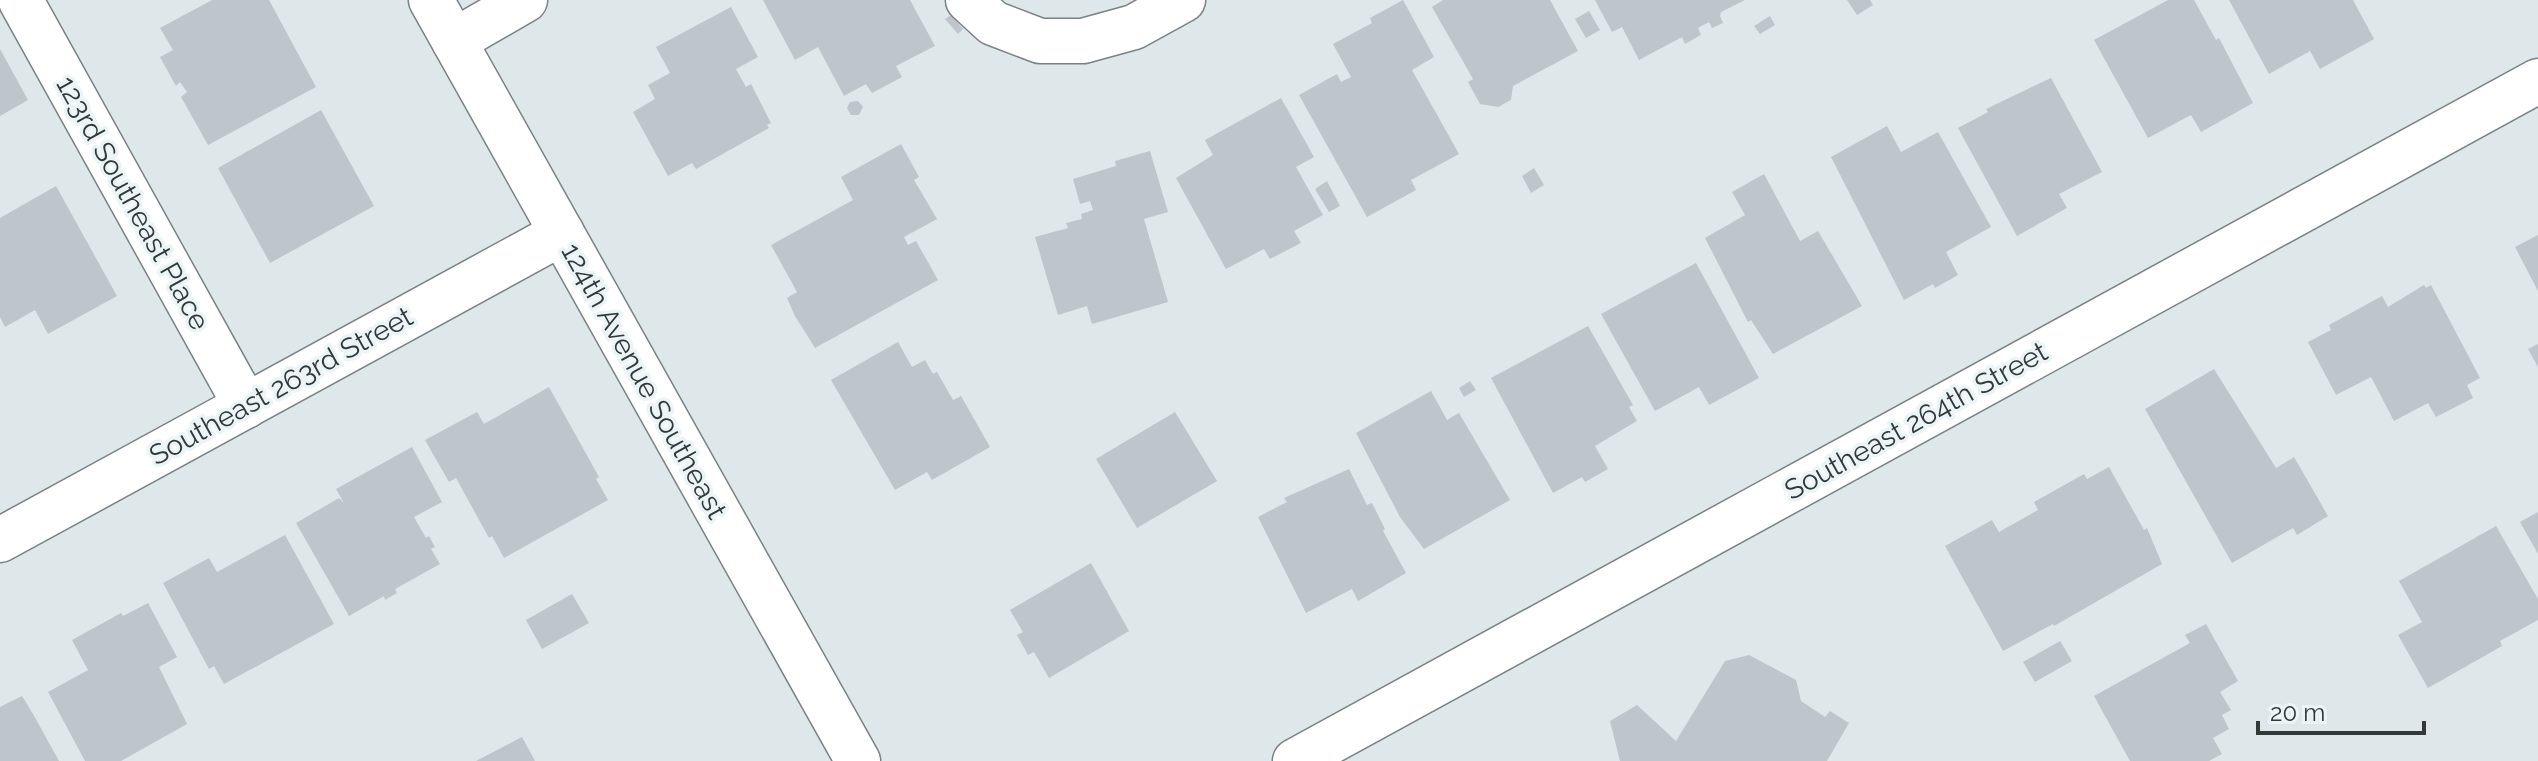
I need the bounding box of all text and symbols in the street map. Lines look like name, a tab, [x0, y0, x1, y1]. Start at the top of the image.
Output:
street label: 123rd Southeast Place	[49, 70, 217, 336]
street label: 124th Avenue Southeast	[554, 238, 734, 525]
street label: Southeast 263rd Street	[144, 300, 419, 472]
street label: Southeast 264th Street	[1779, 335, 2054, 507]
scale bar	[2258, 685, 2424, 735]
text: 20 m	[2270, 698, 2325, 727]

